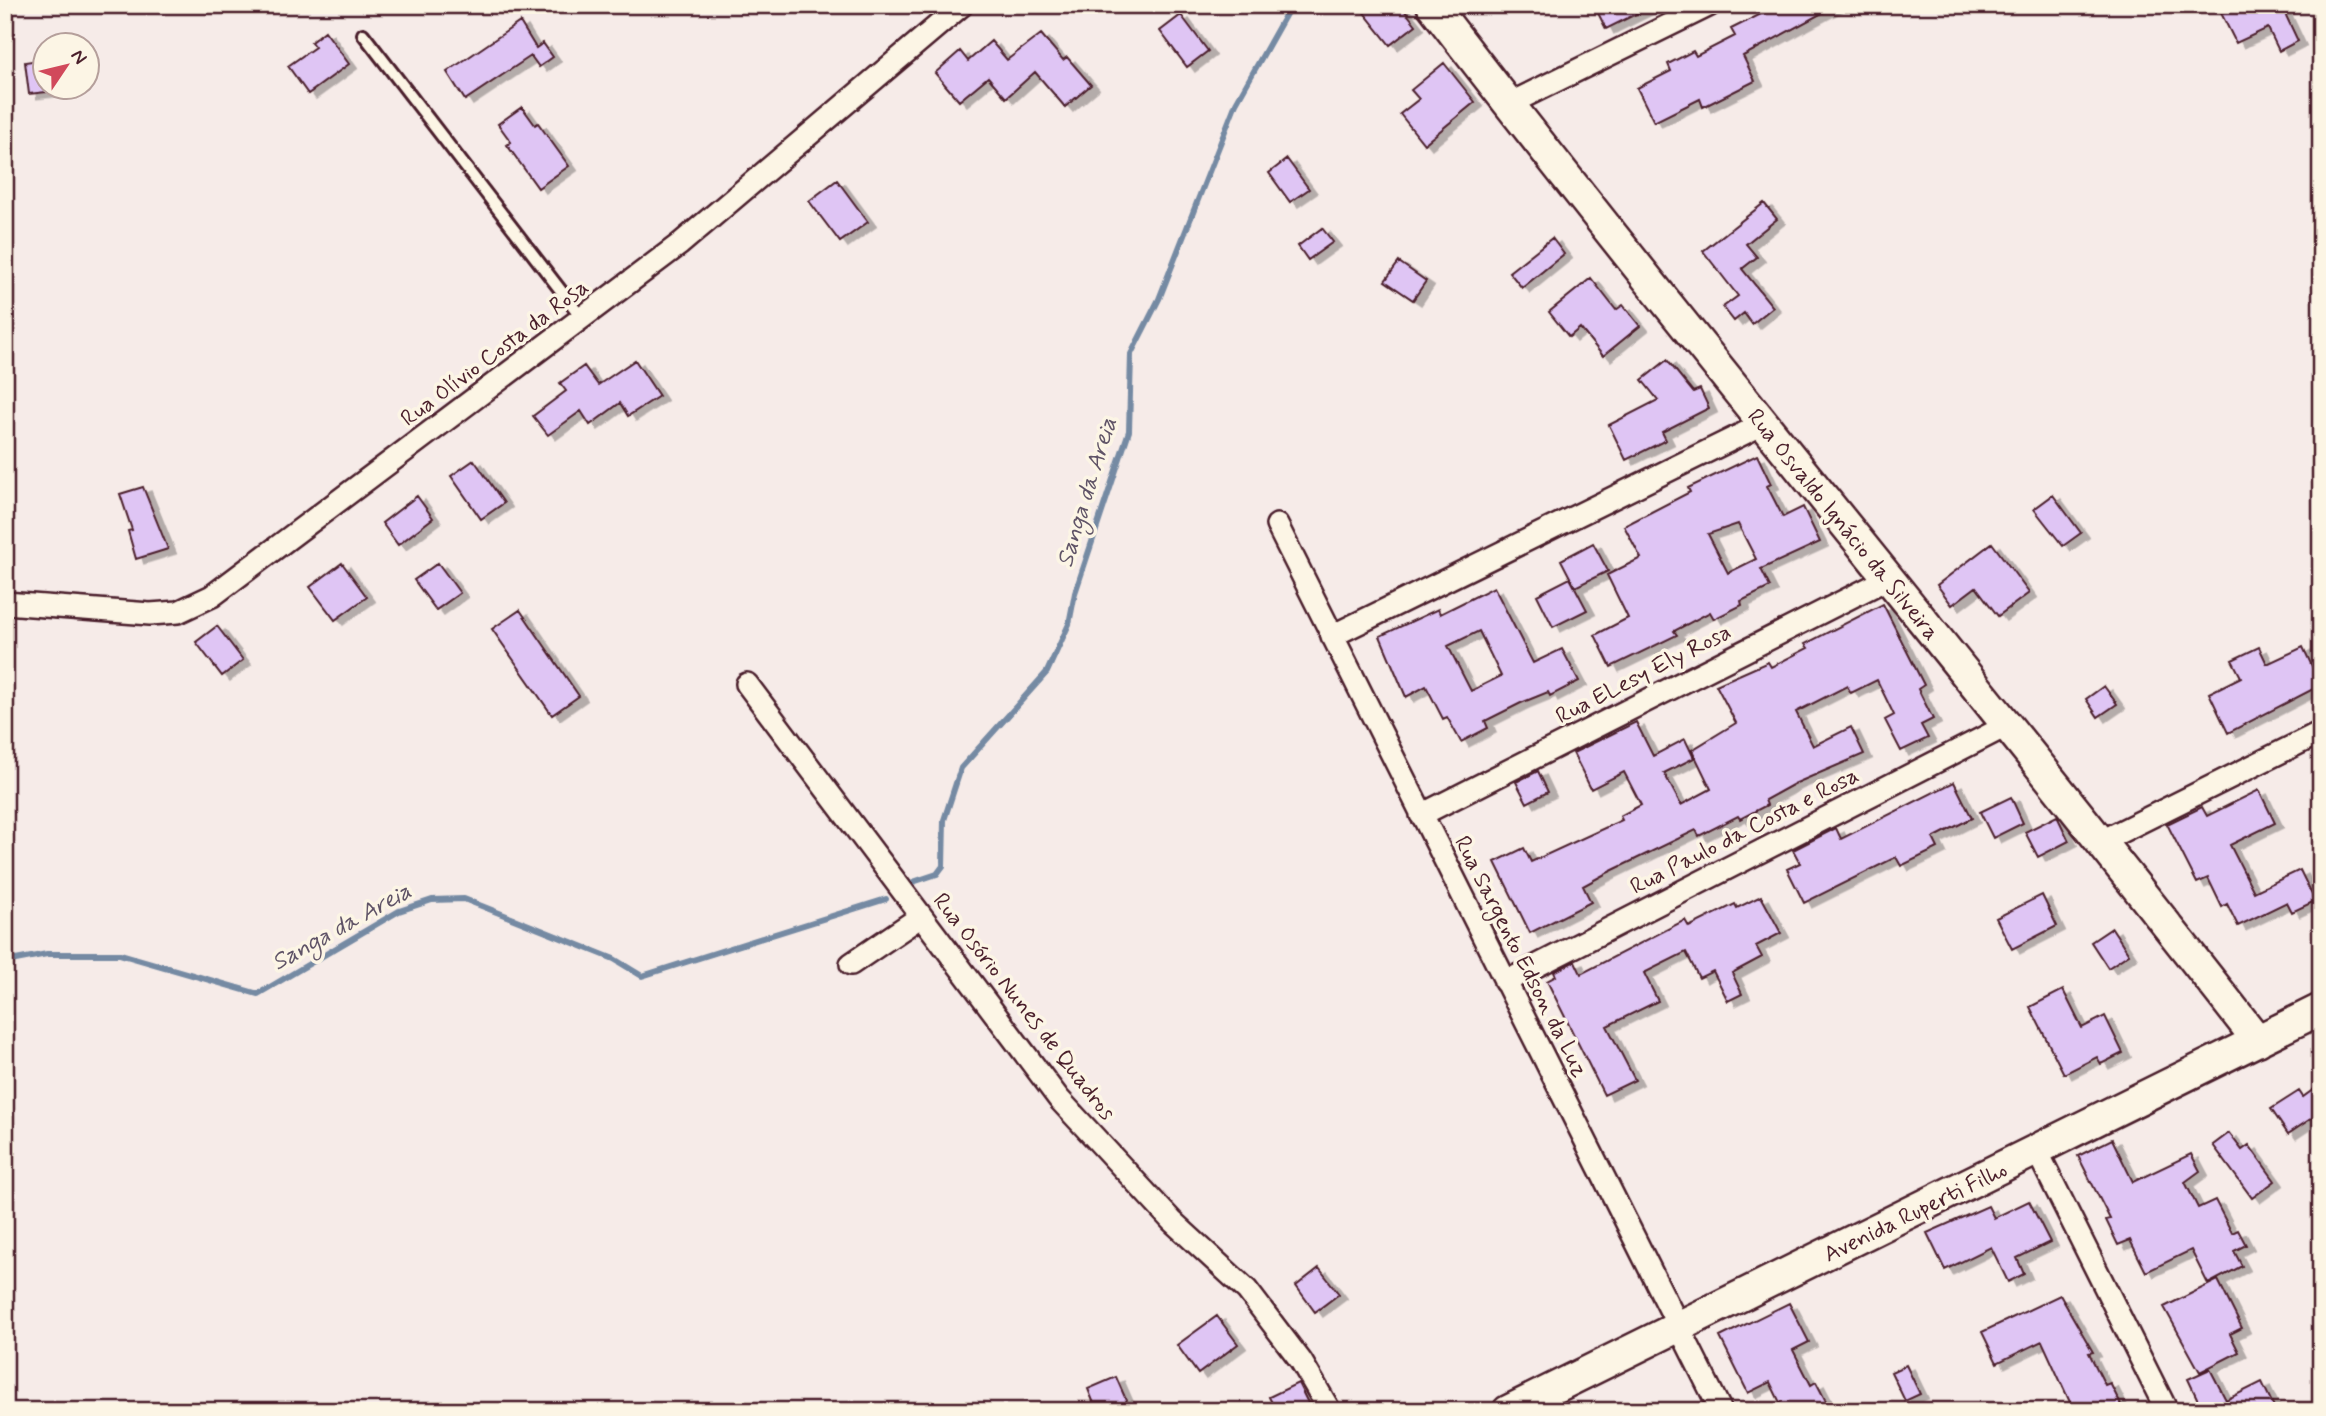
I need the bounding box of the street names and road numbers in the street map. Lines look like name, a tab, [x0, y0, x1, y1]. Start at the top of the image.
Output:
street label: Rua Olívio Costa da Rosa	[395, 273, 595, 434]
street label: Rua Osvaldo Ignácio da Silveira	[1739, 403, 1945, 647]
street label: Rua ELesy Ely Rosa	[1551, 618, 1737, 732]
street label: Rua Paulo da Costa e Rosa	[1625, 761, 1864, 903]
street label: Rua Sargento Edson da Luz	[1444, 831, 1594, 1084]
street label: Rua Osório Nunes de Quadros	[925, 887, 1122, 1127]
street label: Avenida Ruperti Filho	[1819, 1155, 2013, 1270]

